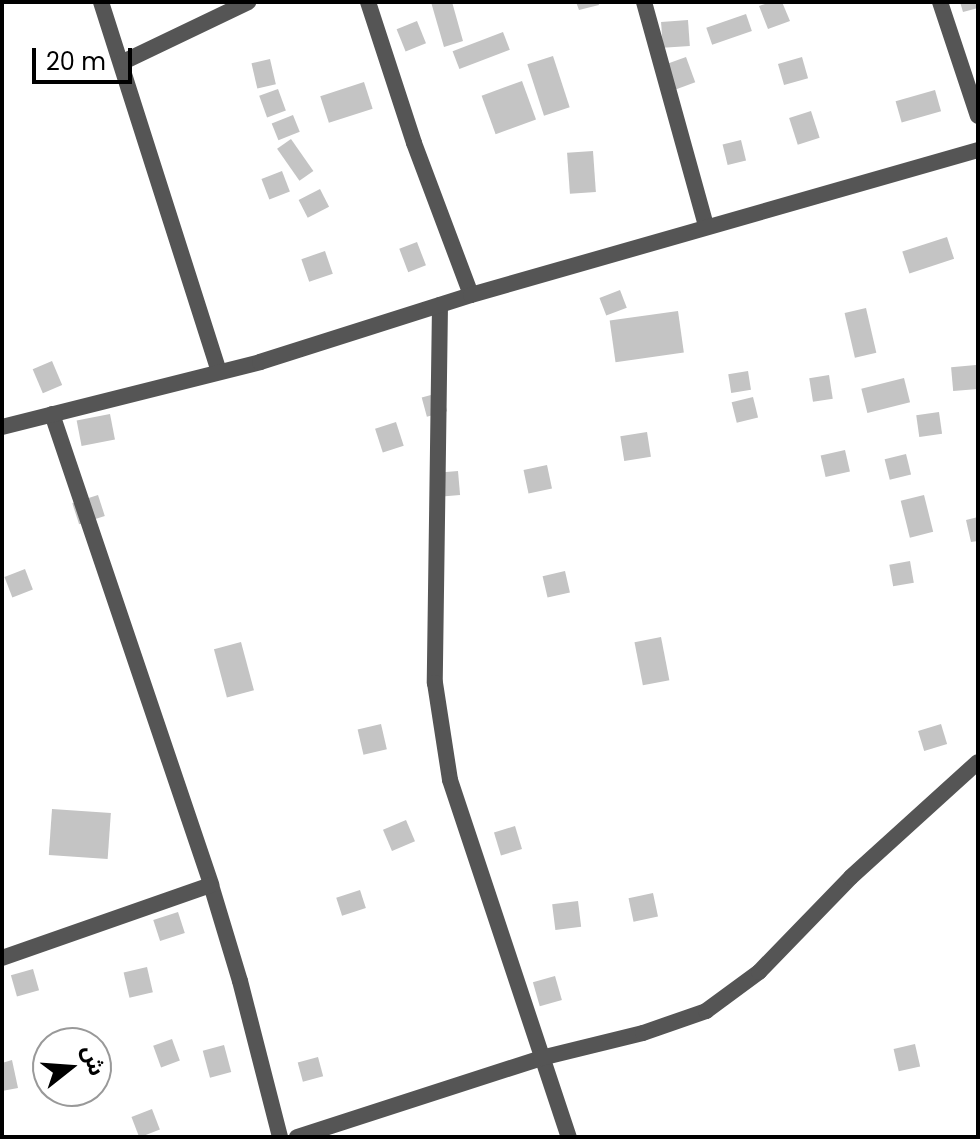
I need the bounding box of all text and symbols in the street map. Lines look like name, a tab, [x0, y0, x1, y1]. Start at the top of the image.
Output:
scale bar	[36, 32, 136, 82]
text: 20 m	[46, 45, 106, 78]
north arrow	[32, 1027, 112, 1107]
text: ش	[74, 1041, 113, 1079]

